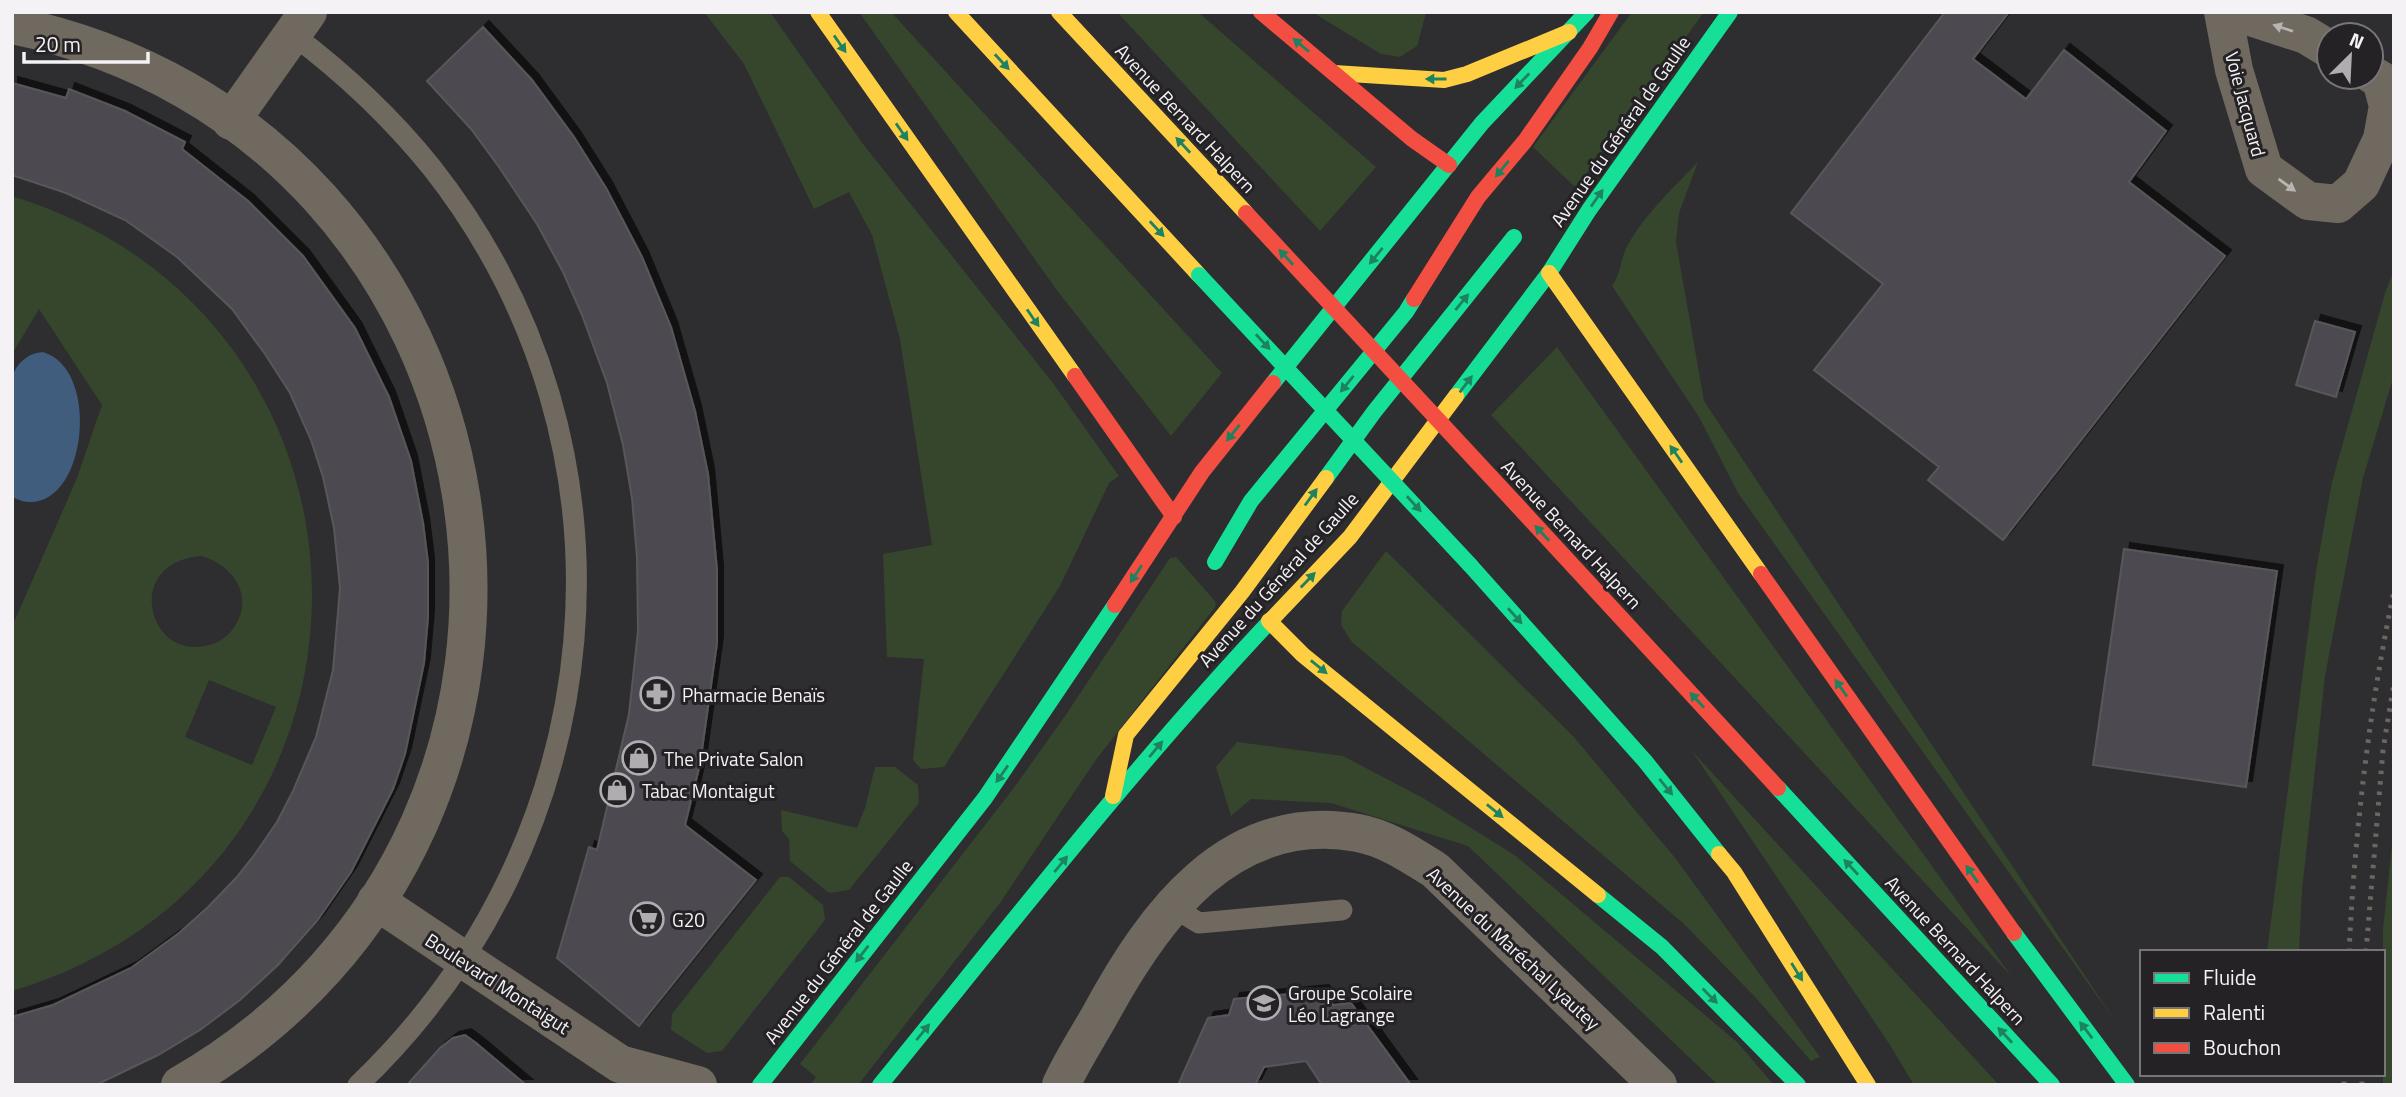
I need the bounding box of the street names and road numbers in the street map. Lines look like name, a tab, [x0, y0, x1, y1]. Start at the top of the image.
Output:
street label: Avenue du Général de Gaulle	[1543, 30, 1697, 232]
street label: Avenue Bernard Halpern	[1109, 37, 1263, 199]
street label: Voie Jacquard	[2218, 48, 2274, 160]
street label: Avenue Bernard Halpern	[1495, 453, 1649, 615]
street label: Avenue du Général de Gaulle	[1191, 485, 1365, 673]
street label: Avenue du Général de Gaulle	[757, 853, 919, 1049]
street label: Avenue du Maréchal Lyautey	[1421, 860, 1607, 1036]
street label: Avenue Bernard Halpern	[1879, 869, 2033, 1031]
street label: Boulevard Montaigut	[420, 925, 576, 1041]

